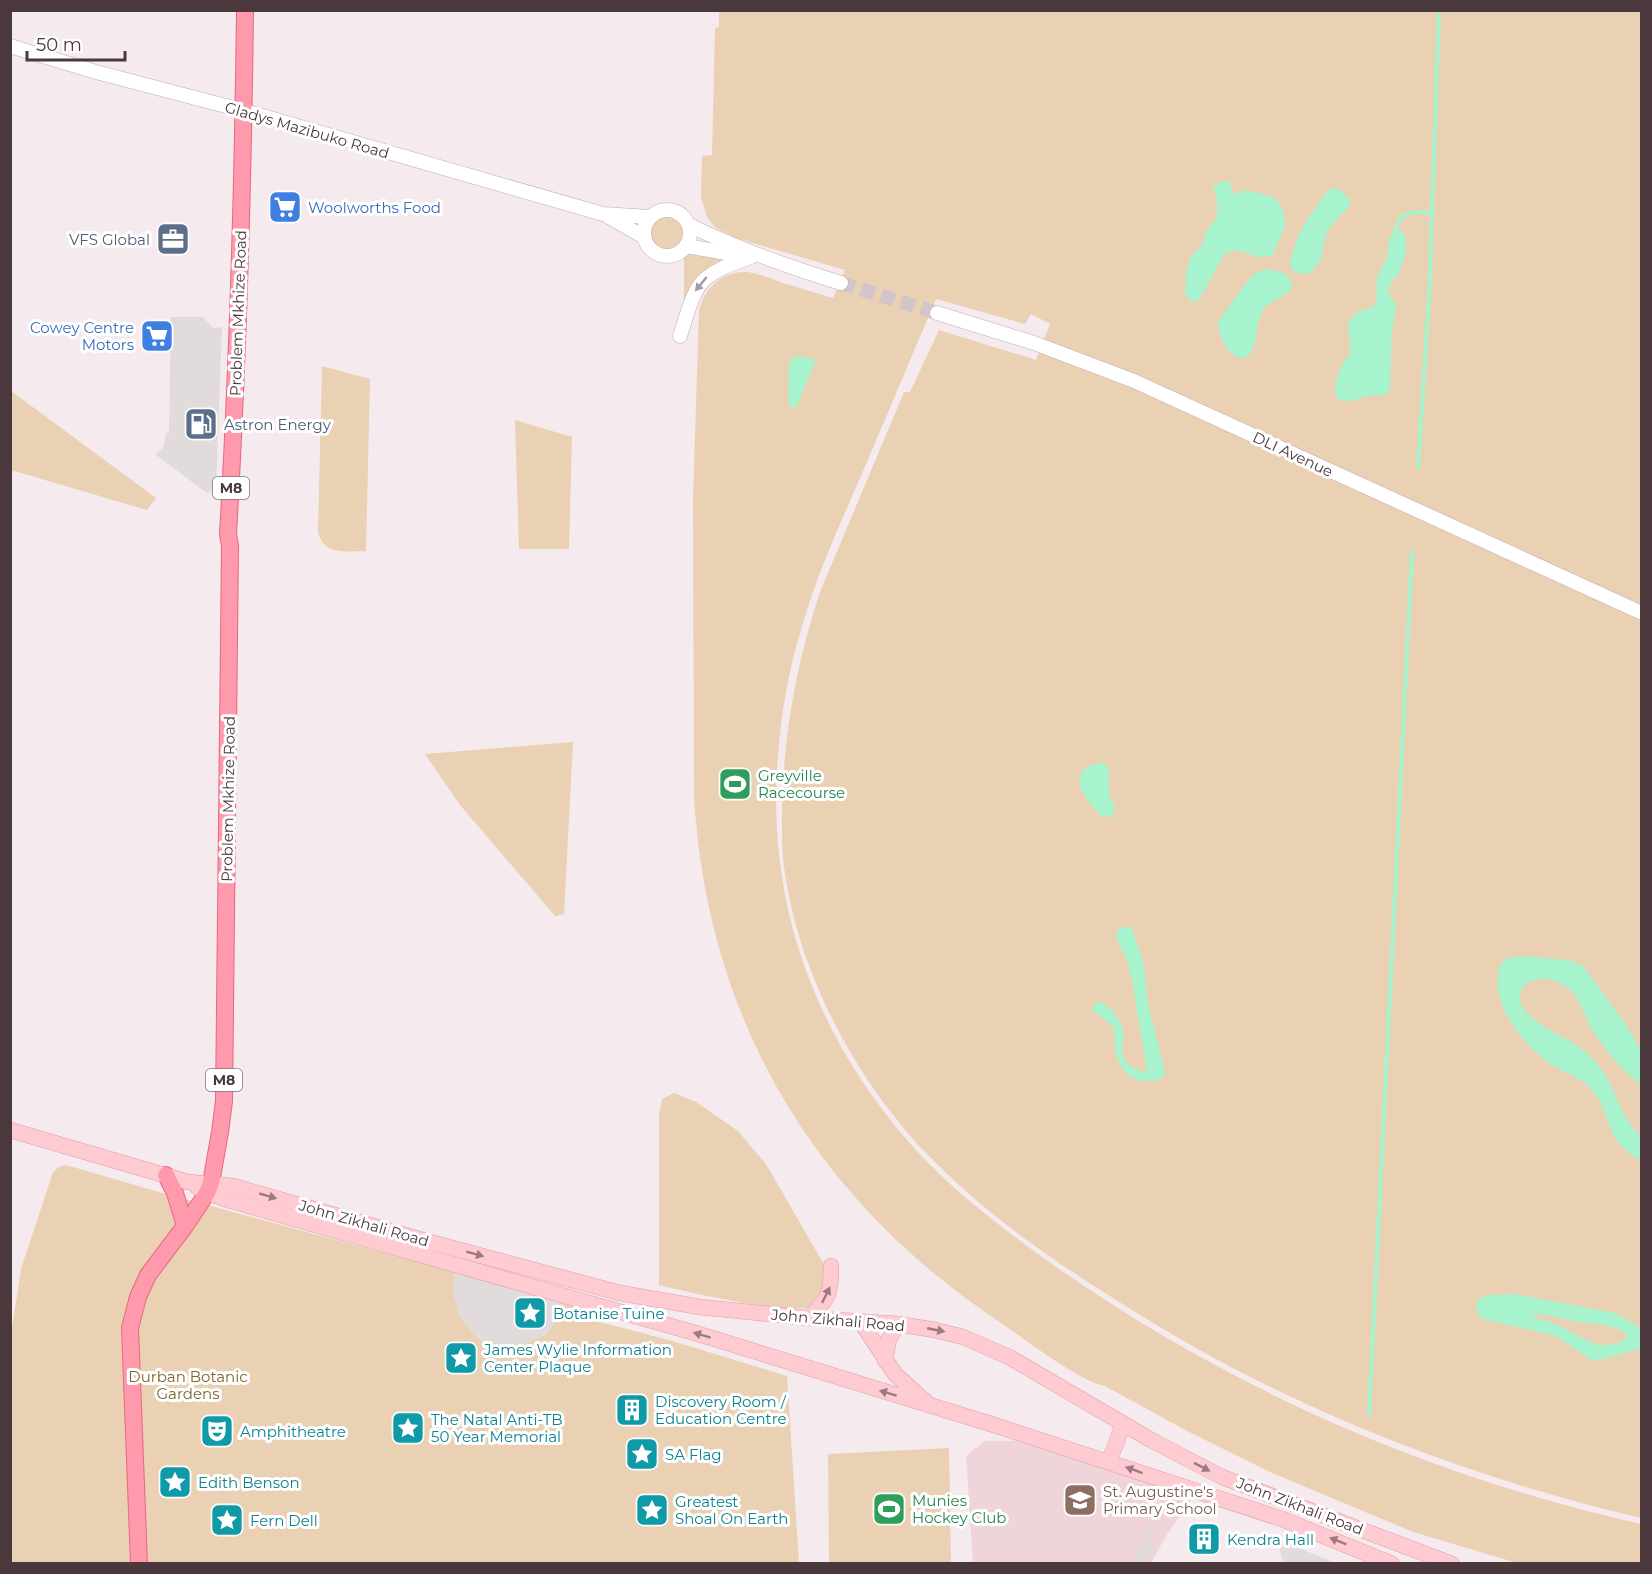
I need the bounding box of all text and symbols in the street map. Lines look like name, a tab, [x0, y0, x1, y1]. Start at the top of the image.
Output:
scale bar	[27, 24, 124, 62]
text: 50 m	[36, 34, 82, 56]
street label: Gladys Mazibuko Road	[223, 97, 391, 163]
supermarket icon: Woolworths Food	[267, 189, 303, 225]
place label: Woolworths Food	[308, 198, 441, 217]
office icon: VFS Global	[155, 221, 191, 257]
place label: VFS Global	[69, 230, 150, 249]
street label: Problem Mkhize Road	[226, 230, 250, 396]
one-way arrow	[695, 276, 708, 292]
place label: Cowey Centre Motors	[30, 318, 134, 354]
supermarket icon: Cowey Centre Motors	[139, 318, 175, 354]
fuel station icon: Astron Energy	[183, 406, 219, 442]
place label: Astron Energy	[224, 415, 332, 434]
street label: DLI Avenue	[1250, 427, 1336, 481]
road number: M8	[213, 477, 249, 499]
street label: Problem Mkhize Road	[217, 716, 239, 882]
sports icon: Greyville Racecourse	[717, 766, 753, 802]
place label: Greyville Racecourse	[758, 766, 845, 802]
road number: M8	[206, 1069, 242, 1091]
one-way arrow	[259, 1192, 277, 1201]
street label: John Zikhali Road	[296, 1195, 431, 1251]
one-way arrow	[466, 1250, 485, 1260]
one-way arrow	[822, 1287, 831, 1304]
place icon: Botanise Tuine	[512, 1295, 548, 1331]
place label: Botanise Tuine	[553, 1304, 665, 1323]
street label: John Zikhali Road	[769, 1305, 906, 1335]
one-way arrow	[926, 1326, 945, 1335]
one-way arrow	[693, 1330, 711, 1339]
place icon: James Wylie Information Center Plaque	[443, 1340, 479, 1376]
place label: James Wylie Information Center Plaque	[483, 1340, 672, 1376]
park label: Durban Botanic Gardens	[128, 1367, 248, 1403]
one-way arrow	[879, 1388, 897, 1397]
building icon: Discovery Room / Education Centre	[614, 1392, 650, 1428]
place label: Discovery Room / Education Centre	[655, 1392, 787, 1428]
place icon: The Natal Anti-TB 50 Year Memorial	[390, 1410, 426, 1446]
place label: The Natal Anti-TB 50 Year Memorial	[431, 1410, 563, 1446]
theatre icon: Amphitheatre	[199, 1413, 235, 1449]
place label: Amphitheatre	[240, 1422, 346, 1441]
place icon: SA Flag	[624, 1436, 660, 1472]
place label: SA Flag	[665, 1445, 722, 1464]
one-way arrow	[1193, 1462, 1210, 1471]
place icon: Edith Benson	[157, 1464, 193, 1500]
one-way arrow	[1125, 1465, 1143, 1475]
place label: Edith Benson	[198, 1473, 300, 1492]
street label: John Zikhali Road	[1233, 1473, 1366, 1539]
school or university icon: St. Augustine's Primary School	[1062, 1482, 1098, 1518]
place label: St. Augustine's Primary School	[1103, 1482, 1217, 1518]
sports icon: Munies Hockey Club	[871, 1491, 907, 1527]
place label: Munies Hockey Club	[912, 1491, 1007, 1527]
place icon: Greatest Shoal On Earth	[634, 1492, 670, 1528]
place label: Greatest Shoal On Earth	[675, 1492, 788, 1528]
place icon: Fern Dell	[209, 1502, 245, 1538]
place label: Fern Dell	[250, 1511, 318, 1530]
building icon: Kendra Hall	[1186, 1521, 1222, 1557]
place label: Kendra Hall	[1227, 1530, 1314, 1549]
one-way arrow	[1329, 1536, 1347, 1545]

